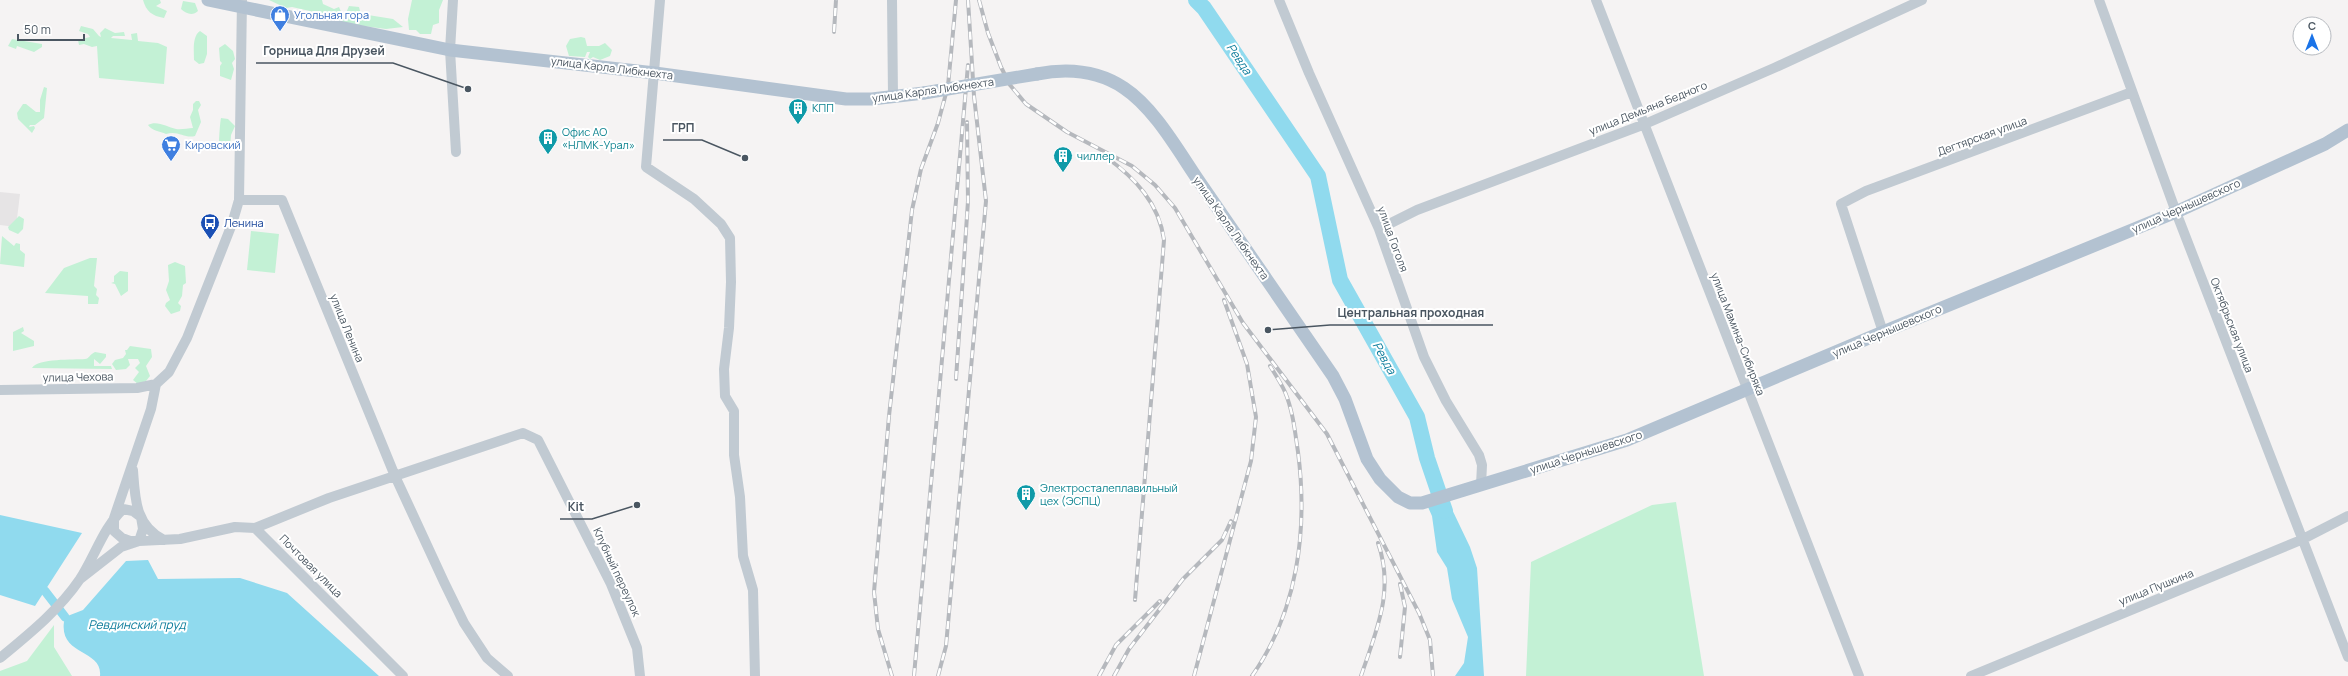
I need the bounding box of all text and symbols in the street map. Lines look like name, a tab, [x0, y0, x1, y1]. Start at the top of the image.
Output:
shop icon: Угольная гора	[269, 4, 291, 32]
place label: Угольная гора	[294, 7, 369, 22]
scale bar	[18, 16, 84, 42]
north arrow	[2292, 16, 2332, 56]
text: С	[2308, 18, 2316, 33]
text: 50 m	[24, 21, 51, 38]
callout: Горница Для Друзей	[256, 39, 393, 63]
water label: Ревда	[1223, 40, 1257, 79]
text: Горница Для Друзей	[263, 42, 385, 59]
street label: улица Карла Либкнехта	[550, 53, 674, 82]
street label: улица Карла Либкнехта	[871, 74, 995, 105]
street label: улица Демьяна Бедного	[1586, 77, 1710, 138]
building icon: КПП	[787, 97, 809, 125]
place label: КПП	[812, 100, 834, 115]
street label: Дегтярская улица	[1935, 112, 2029, 159]
callout: ГРП	[663, 116, 702, 140]
text: ГРП	[672, 119, 694, 136]
place label: Офис АО «НЛМК-Урал»	[562, 124, 635, 152]
building icon: Офис АО «НЛМК-Урал»	[537, 127, 559, 155]
supermarket icon: Кировский	[160, 134, 182, 162]
place label: Кировский	[185, 137, 241, 152]
building icon: чиллер	[1052, 145, 1074, 173]
place label: чиллер	[1077, 148, 1115, 163]
street label: улица Карла Либкнехта	[1190, 173, 1273, 282]
street label: улица Чернышевского	[2129, 175, 2243, 236]
street label: улица Гоголя	[1375, 204, 1412, 274]
bus stop icon: Ленина	[199, 212, 221, 240]
place label: Ленина	[224, 215, 264, 230]
street label: улица Мамина-Сибиряка	[1708, 270, 1769, 398]
street label: Октябрьская улица	[2207, 275, 2258, 375]
street label: улица Ленина	[327, 291, 368, 364]
callout: Центральная проходная	[1330, 301, 1493, 325]
street label: улица Чернышевского	[1830, 301, 1944, 360]
text: Центральная проходная	[1338, 304, 1484, 321]
water label: Ревда	[1369, 339, 1401, 378]
street label: улица Чехова	[43, 368, 113, 385]
street label: улица Чернышевского	[1528, 426, 1644, 477]
place label: Электросталеплавильный цех (ЭСПЦ)	[1040, 480, 1178, 508]
building icon: Электросталеплавильный цех (ЭСПЦ)	[1015, 483, 1037, 511]
callout: Kit	[560, 495, 592, 519]
text: Kit	[568, 498, 584, 515]
street label: Клубный переулок	[590, 525, 645, 619]
street label: Почтовая улица	[277, 531, 346, 600]
street label: улица Пушкина	[2116, 565, 2195, 608]
water label: Ревдинский пруд	[88, 616, 187, 633]

